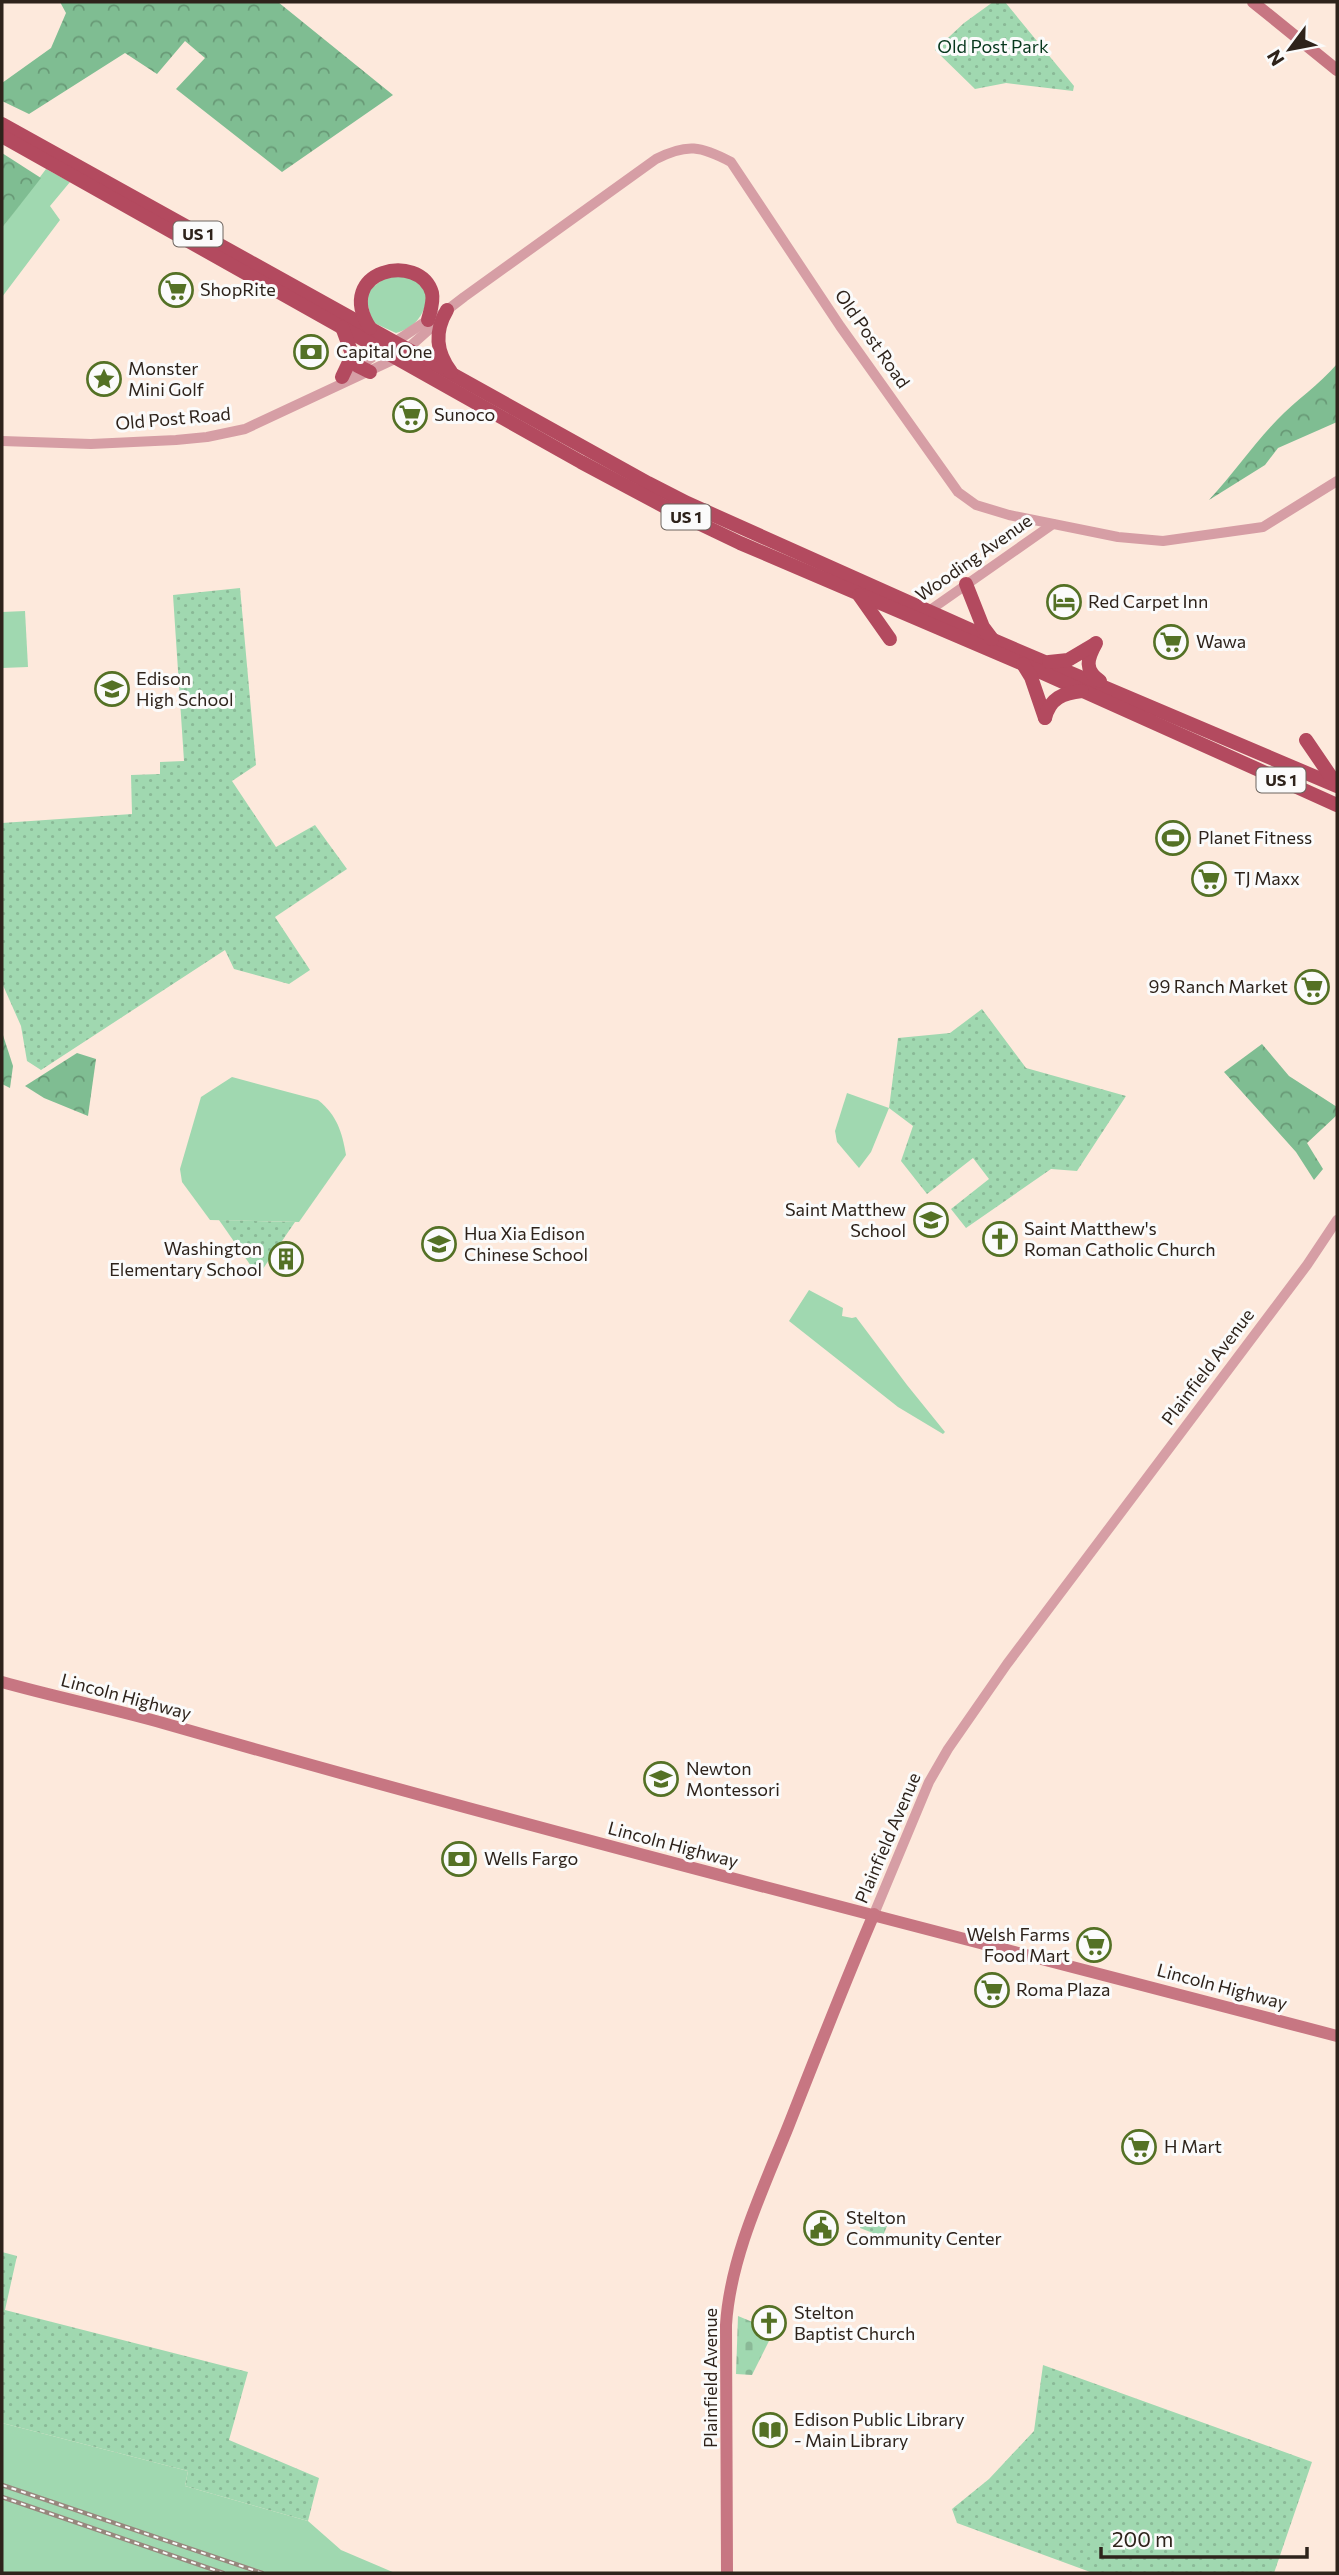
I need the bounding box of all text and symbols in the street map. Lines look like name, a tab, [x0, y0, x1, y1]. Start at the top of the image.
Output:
north arrow	[1255, 14, 1325, 84]
park label: Old Post Park	[937, 35, 1049, 57]
text: N	[1262, 46, 1289, 70]
road number: US 1	[174, 222, 222, 246]
supermarket icon: ShopRite	[157, 271, 195, 309]
place label: ShopRite	[200, 278, 276, 300]
street label: Old Post Road	[831, 285, 915, 392]
bank icon: Capital One	[292, 333, 330, 371]
place label: Capital One	[336, 340, 432, 362]
place label: Monster Mini Golf	[128, 357, 205, 400]
place icon: Monster Mini Golf	[85, 360, 123, 398]
supermarket icon: Sunoco	[391, 396, 429, 434]
street label: Old Post Road	[114, 402, 231, 434]
place label: Sunoco	[434, 403, 495, 425]
road number: US 1	[662, 504, 710, 530]
street label: Wooding Avenue	[911, 509, 1036, 606]
hotel icon: Red Carpet Inn	[1045, 583, 1083, 621]
place label: Red Carpet Inn	[1088, 590, 1208, 612]
supermarket icon: Wawa	[1152, 623, 1190, 661]
place label: Wawa	[1196, 630, 1246, 652]
place label: Edison High School	[136, 667, 234, 710]
school or university icon: Edison High School	[93, 670, 131, 708]
road number: US 1	[1256, 768, 1306, 792]
sports icon: Planet Fitness	[1154, 819, 1192, 857]
place label: Planet Fitness	[1198, 826, 1312, 848]
supermarket icon: TJ Maxx	[1190, 860, 1228, 898]
place label: TJ Maxx	[1234, 867, 1300, 889]
supermarket icon: 99 Ranch Market	[1293, 968, 1331, 1006]
place label: 99 Ranch Market	[1149, 975, 1288, 997]
place label: Saint Matthew School	[785, 1198, 906, 1241]
school or university icon: Saint Matthew School	[912, 1201, 950, 1239]
place label: Saint Matthew's Roman Catholic Church	[1024, 1217, 1216, 1260]
church icon: Saint Matthew's Roman Catholic Church	[981, 1220, 1019, 1258]
place label: Hua Xia Edison Chinese School	[464, 1222, 588, 1265]
school or university icon: Hua Xia Edison Chinese School	[420, 1225, 458, 1263]
place label: Washington Elementary School	[109, 1237, 262, 1280]
building icon: Washington Elementary School	[267, 1240, 305, 1278]
street label: Plainfield Avenue	[1156, 1304, 1258, 1429]
street label: Lincoln Highway	[59, 1668, 194, 1724]
place label: Newton Montessori	[686, 1757, 780, 1800]
school or university icon: Newton Montessori	[642, 1760, 680, 1798]
street label: Plainfield Avenue	[850, 1769, 925, 1906]
street label: Lincoln Highway	[606, 1816, 741, 1872]
bank icon: Wells Fargo	[440, 1840, 478, 1878]
place label: Wells Fargo	[484, 1847, 578, 1869]
place label: Welsh Farms Food Mart	[966, 1923, 1070, 1966]
supermarket icon: Welsh Farms Food Mart	[1075, 1926, 1113, 1964]
street label: Lincoln Highway	[1155, 1958, 1290, 2014]
supermarket icon: Roma Plaza	[973, 1971, 1011, 2009]
place label: Roma Plaza	[1016, 1978, 1110, 2000]
supermarket icon: H Mart	[1120, 2128, 1158, 2166]
place label: H Mart	[1164, 2135, 1222, 2157]
place label: Stelton Community Center	[846, 2206, 1002, 2249]
public building icon: Stelton Community Center	[802, 2209, 840, 2247]
place label: Stelton Baptist Church	[794, 2301, 915, 2344]
church icon: Stelton Baptist Church	[750, 2304, 788, 2342]
street label: Plainfield Avenue	[699, 2308, 721, 2448]
place label: Edison Public Library - Main Library	[794, 2408, 964, 2451]
library icon: Edison Public Library - Main Library	[751, 2411, 789, 2449]
scale bar	[1101, 2516, 1308, 2560]
text: 200 m	[1112, 2526, 1173, 2551]

